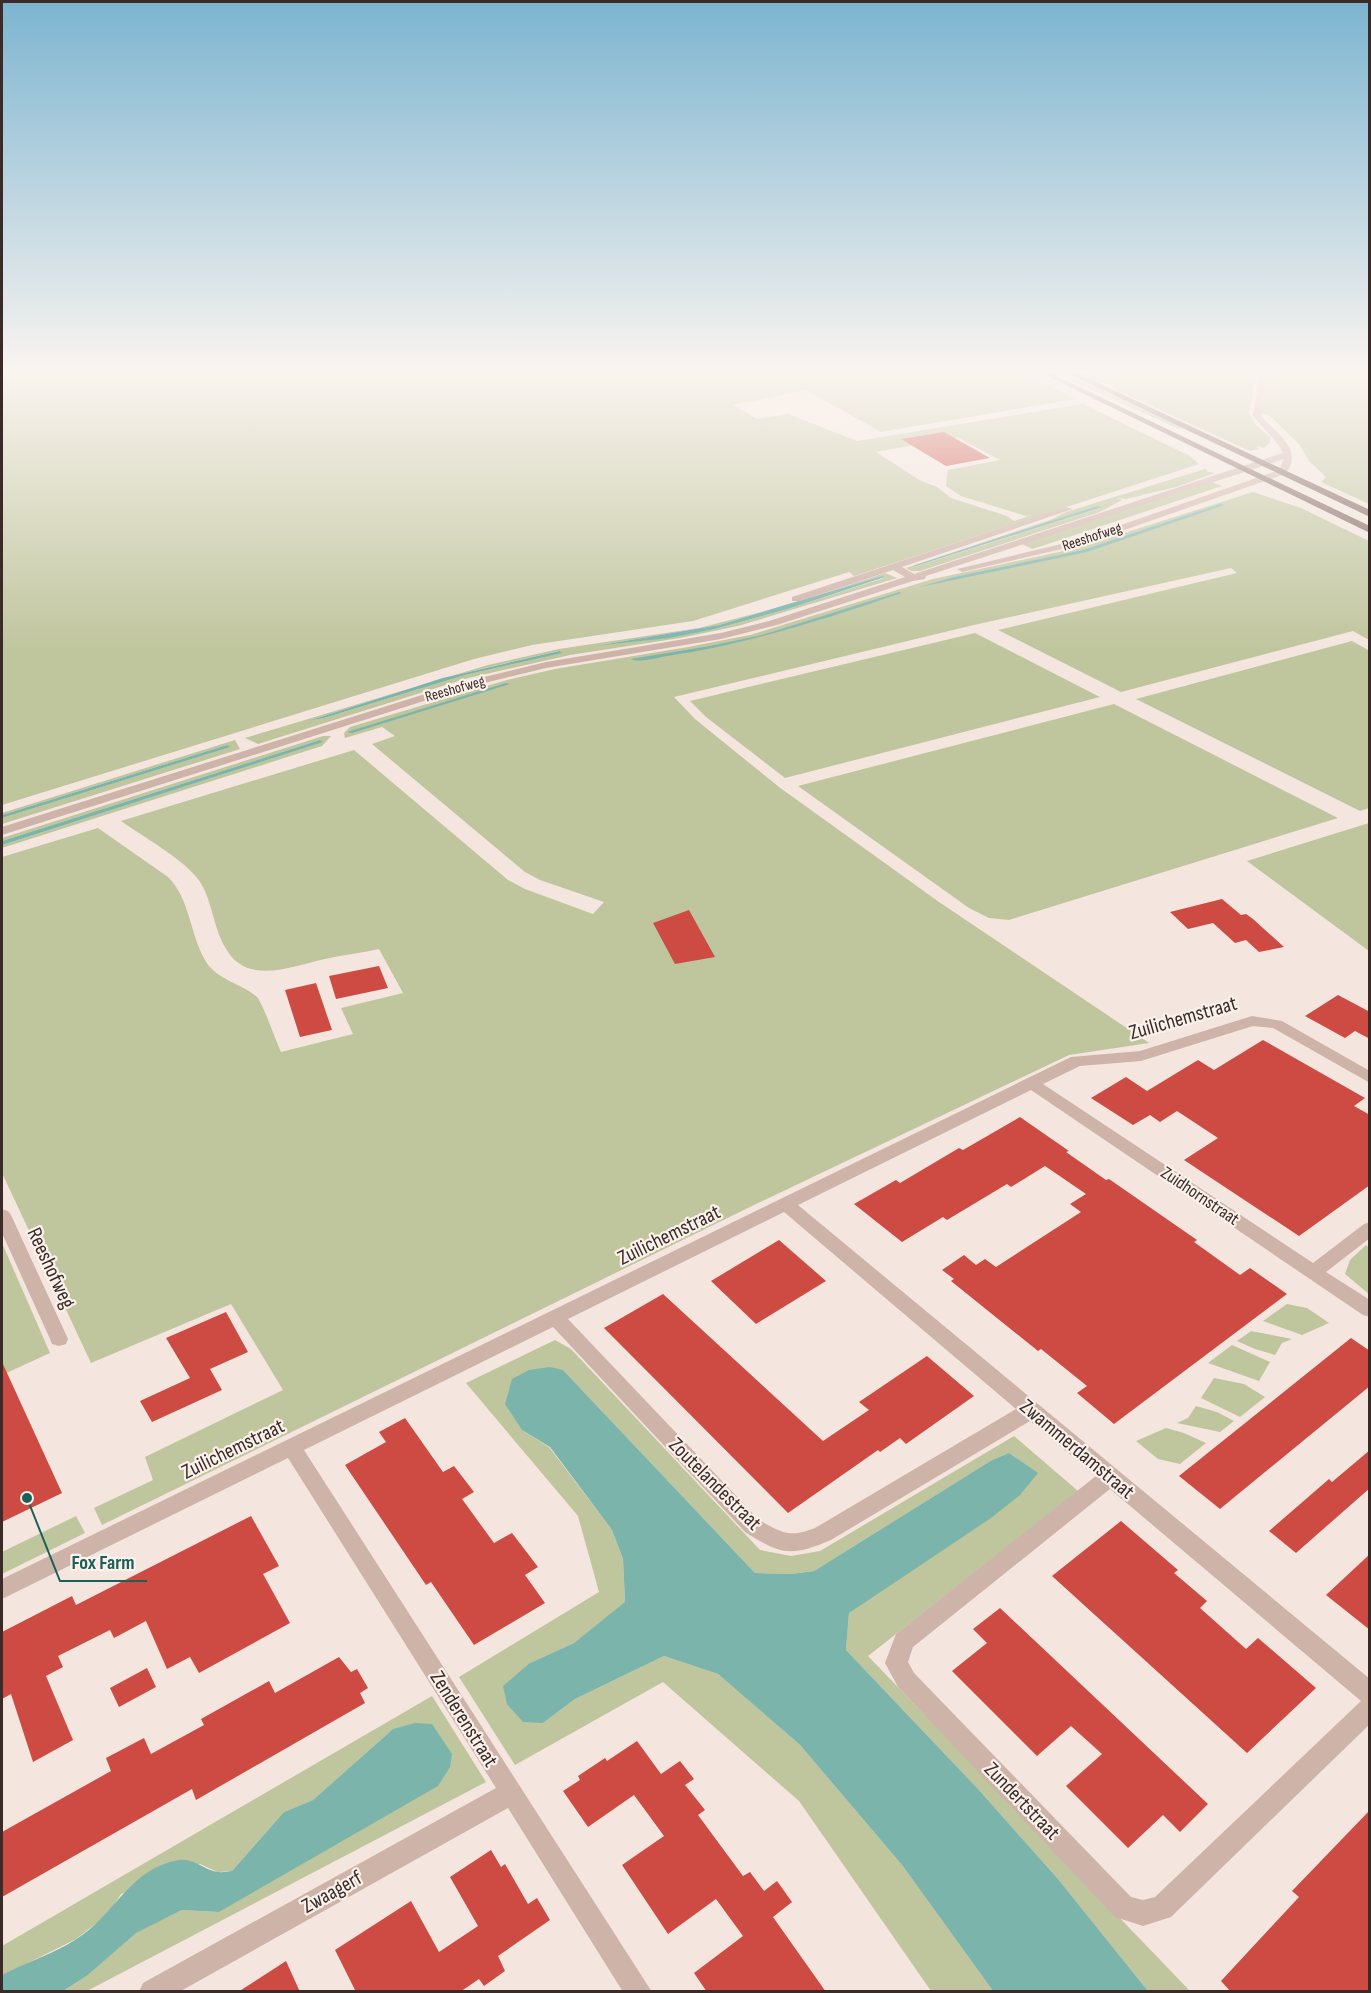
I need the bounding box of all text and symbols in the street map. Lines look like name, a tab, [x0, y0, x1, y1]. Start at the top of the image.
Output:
street label: Reeshofweg	[1060, 518, 1124, 556]
street label: Reeshofweg	[423, 671, 487, 707]
street label: Zuilichemstraat	[1126, 991, 1240, 1045]
street label: Zuidhornstraat	[1157, 1162, 1244, 1230]
street label: Zuilichemstraat	[614, 1199, 724, 1271]
street label: Reeshofweg	[21, 1224, 81, 1312]
street label: Zwammerdamstraat	[1015, 1394, 1139, 1504]
street label: Zuilichemstraat	[178, 1413, 288, 1485]
street label: Zoutelandestraat	[663, 1432, 767, 1536]
callout: Fox Farm	[60, 1543, 147, 1581]
text: Fox Farm	[71, 1551, 135, 1575]
street label: Zenderenstraat	[425, 1666, 503, 1772]
street label: Zundertstraat	[979, 1757, 1065, 1845]
street label: Zwaagerf	[297, 1865, 367, 1919]

